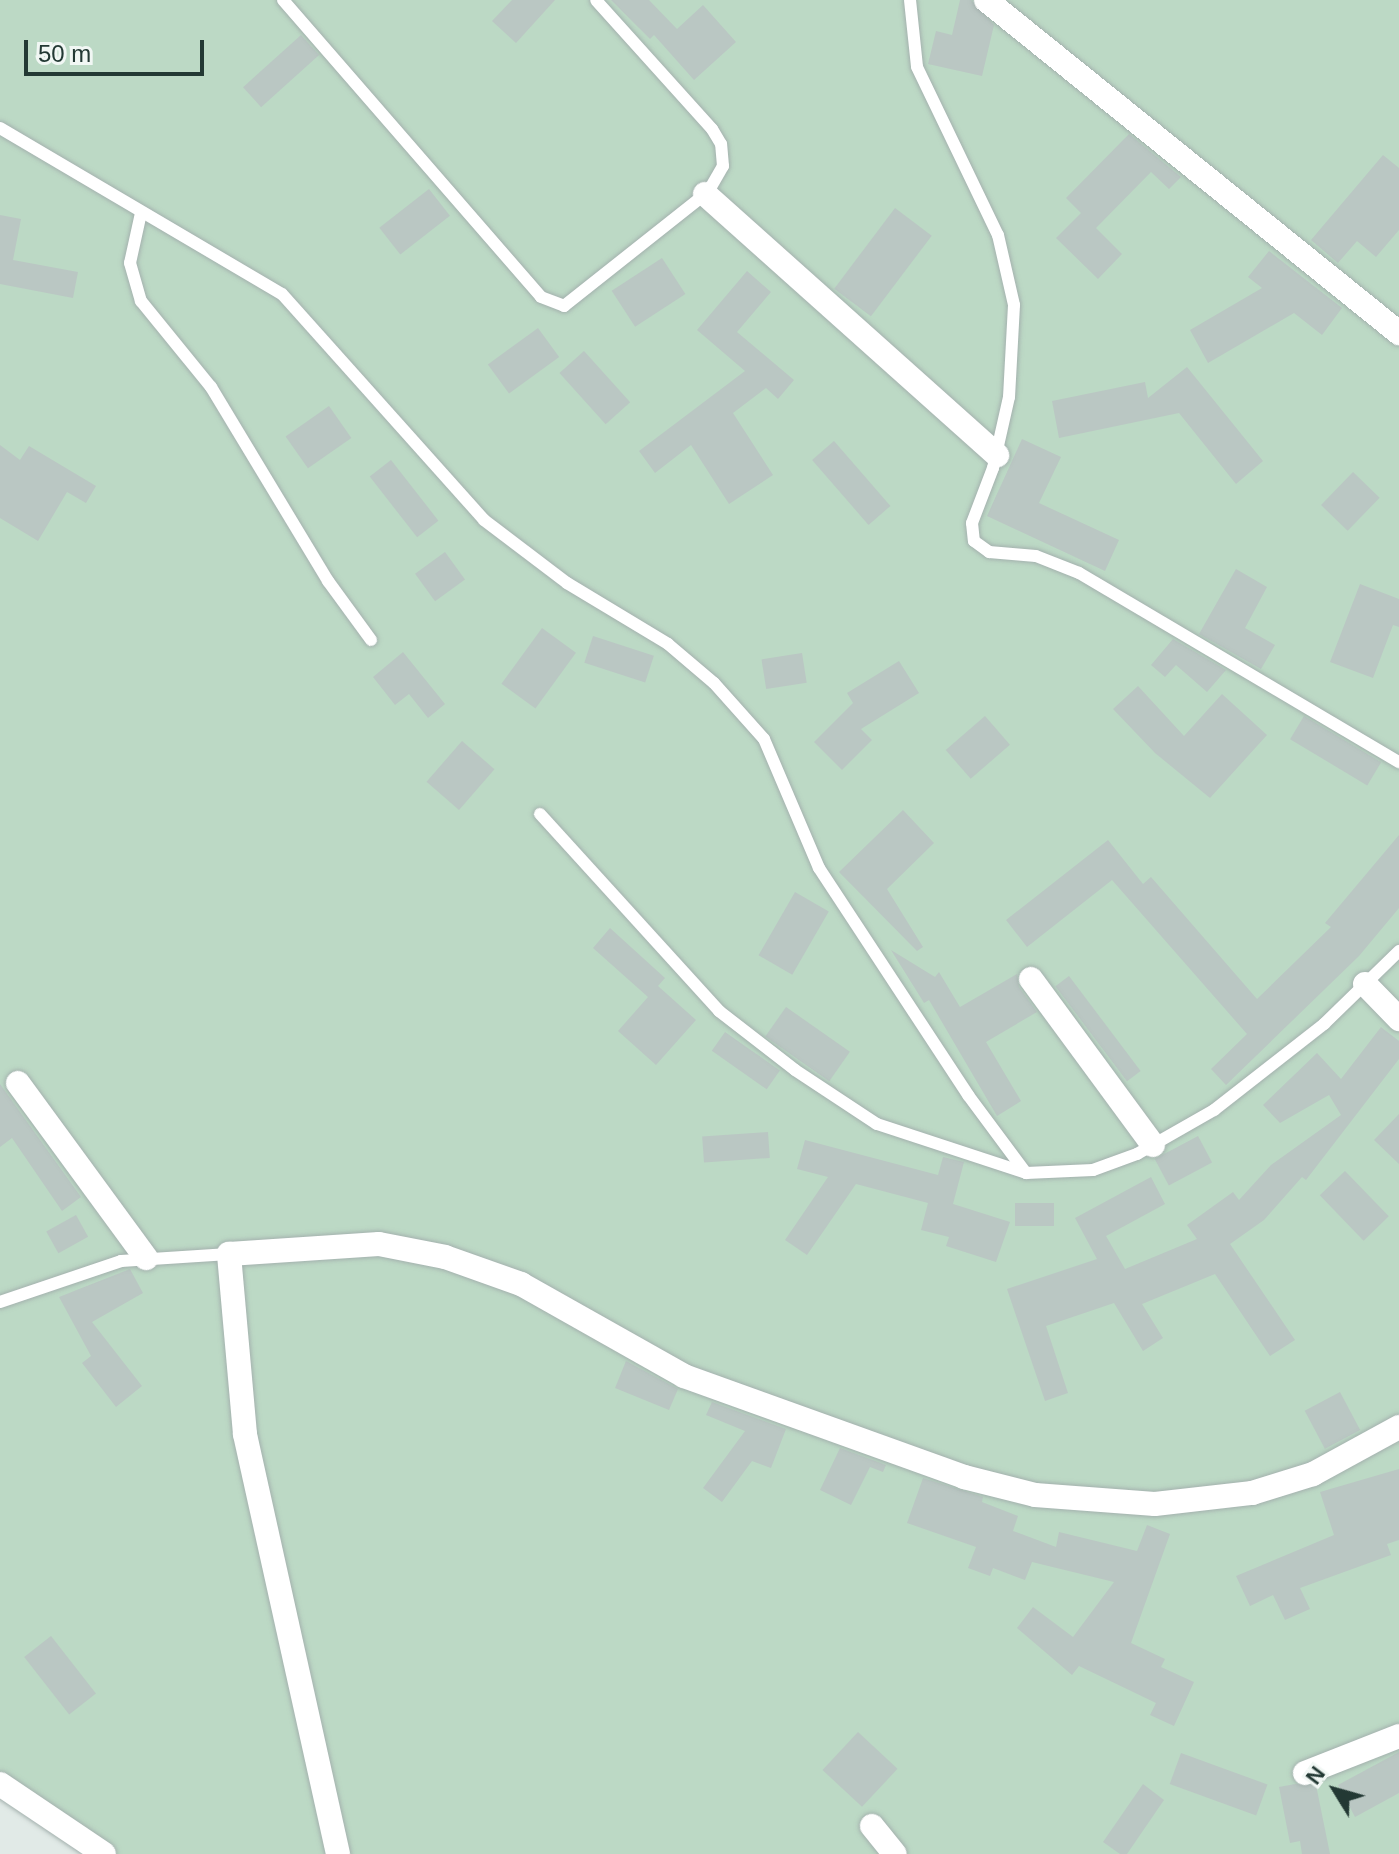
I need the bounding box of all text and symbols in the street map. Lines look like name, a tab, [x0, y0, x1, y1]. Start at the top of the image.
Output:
scale bar	[28, 24, 208, 74]
text: 50 m	[38, 40, 91, 67]
north arrow	[1295, 1750, 1375, 1830]
text: N	[1301, 1761, 1330, 1789]

